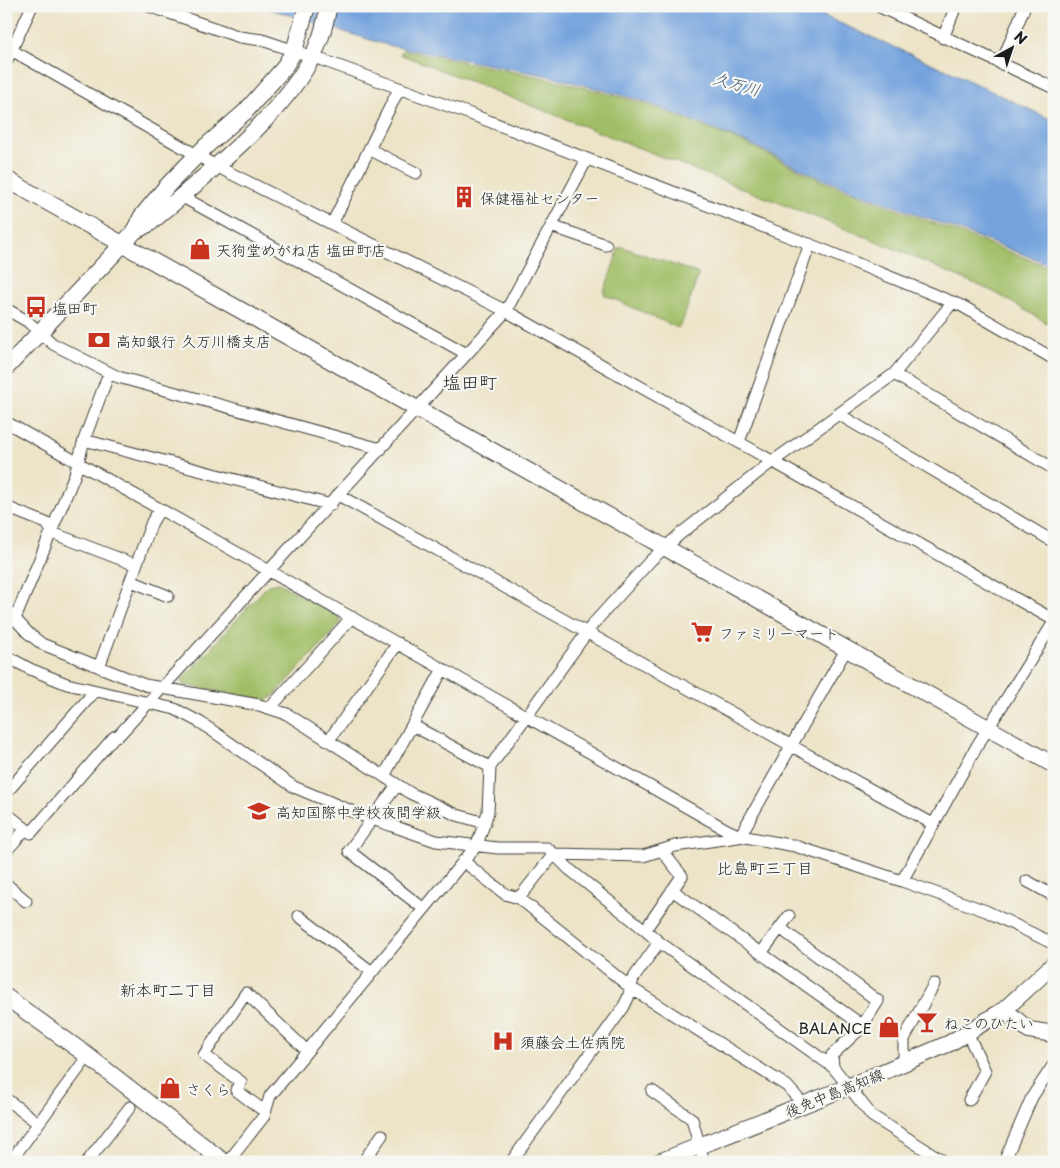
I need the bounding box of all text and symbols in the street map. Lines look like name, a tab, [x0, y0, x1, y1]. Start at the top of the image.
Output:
north arrow	[988, 22, 1038, 72]
text: N	[1010, 26, 1032, 49]
water label: 久万川	[711, 65, 763, 101]
building icon: 保健福祉センター	[451, 184, 477, 210]
place label: 保健福祉センター	[480, 186, 599, 209]
shop icon: 天狗堂めがね店 塩田町店	[187, 236, 213, 262]
place label: 天狗堂めがね店 塩田町店	[216, 238, 386, 261]
bus stop icon: 塩田町	[23, 294, 49, 320]
place label: 塩田町	[52, 296, 98, 319]
bank icon: 高知銀行 久万川橋支店	[86, 327, 112, 353]
place label: 高知銀行 久万川橋支店	[116, 329, 271, 352]
district label: 塩田町	[443, 368, 497, 395]
supermarket icon: ファミリーマート	[689, 619, 715, 645]
place label: ファミリーマート	[719, 621, 839, 644]
school or university icon: 高知国際中学校夜間学級	[246, 798, 272, 824]
place label: 高知国際中学校夜間学級	[276, 800, 441, 823]
district label: 比島町三丁目	[717, 855, 813, 879]
district label: 新本町二丁目	[120, 977, 216, 1001]
bar icon: ねこのひたい	[914, 1009, 940, 1035]
place label: ねこのひたい	[944, 1011, 1034, 1034]
shop icon: BALANCE	[876, 1014, 902, 1040]
place label: BALANCE	[798, 1016, 872, 1039]
hospital icon: 須藤会土佐病院	[490, 1028, 516, 1054]
place label: 須藤会土佐病院	[520, 1030, 625, 1053]
street label: 後免中島高知線	[781, 1062, 887, 1122]
shop icon: さくら	[157, 1075, 183, 1101]
place label: さくら	[186, 1077, 231, 1100]

